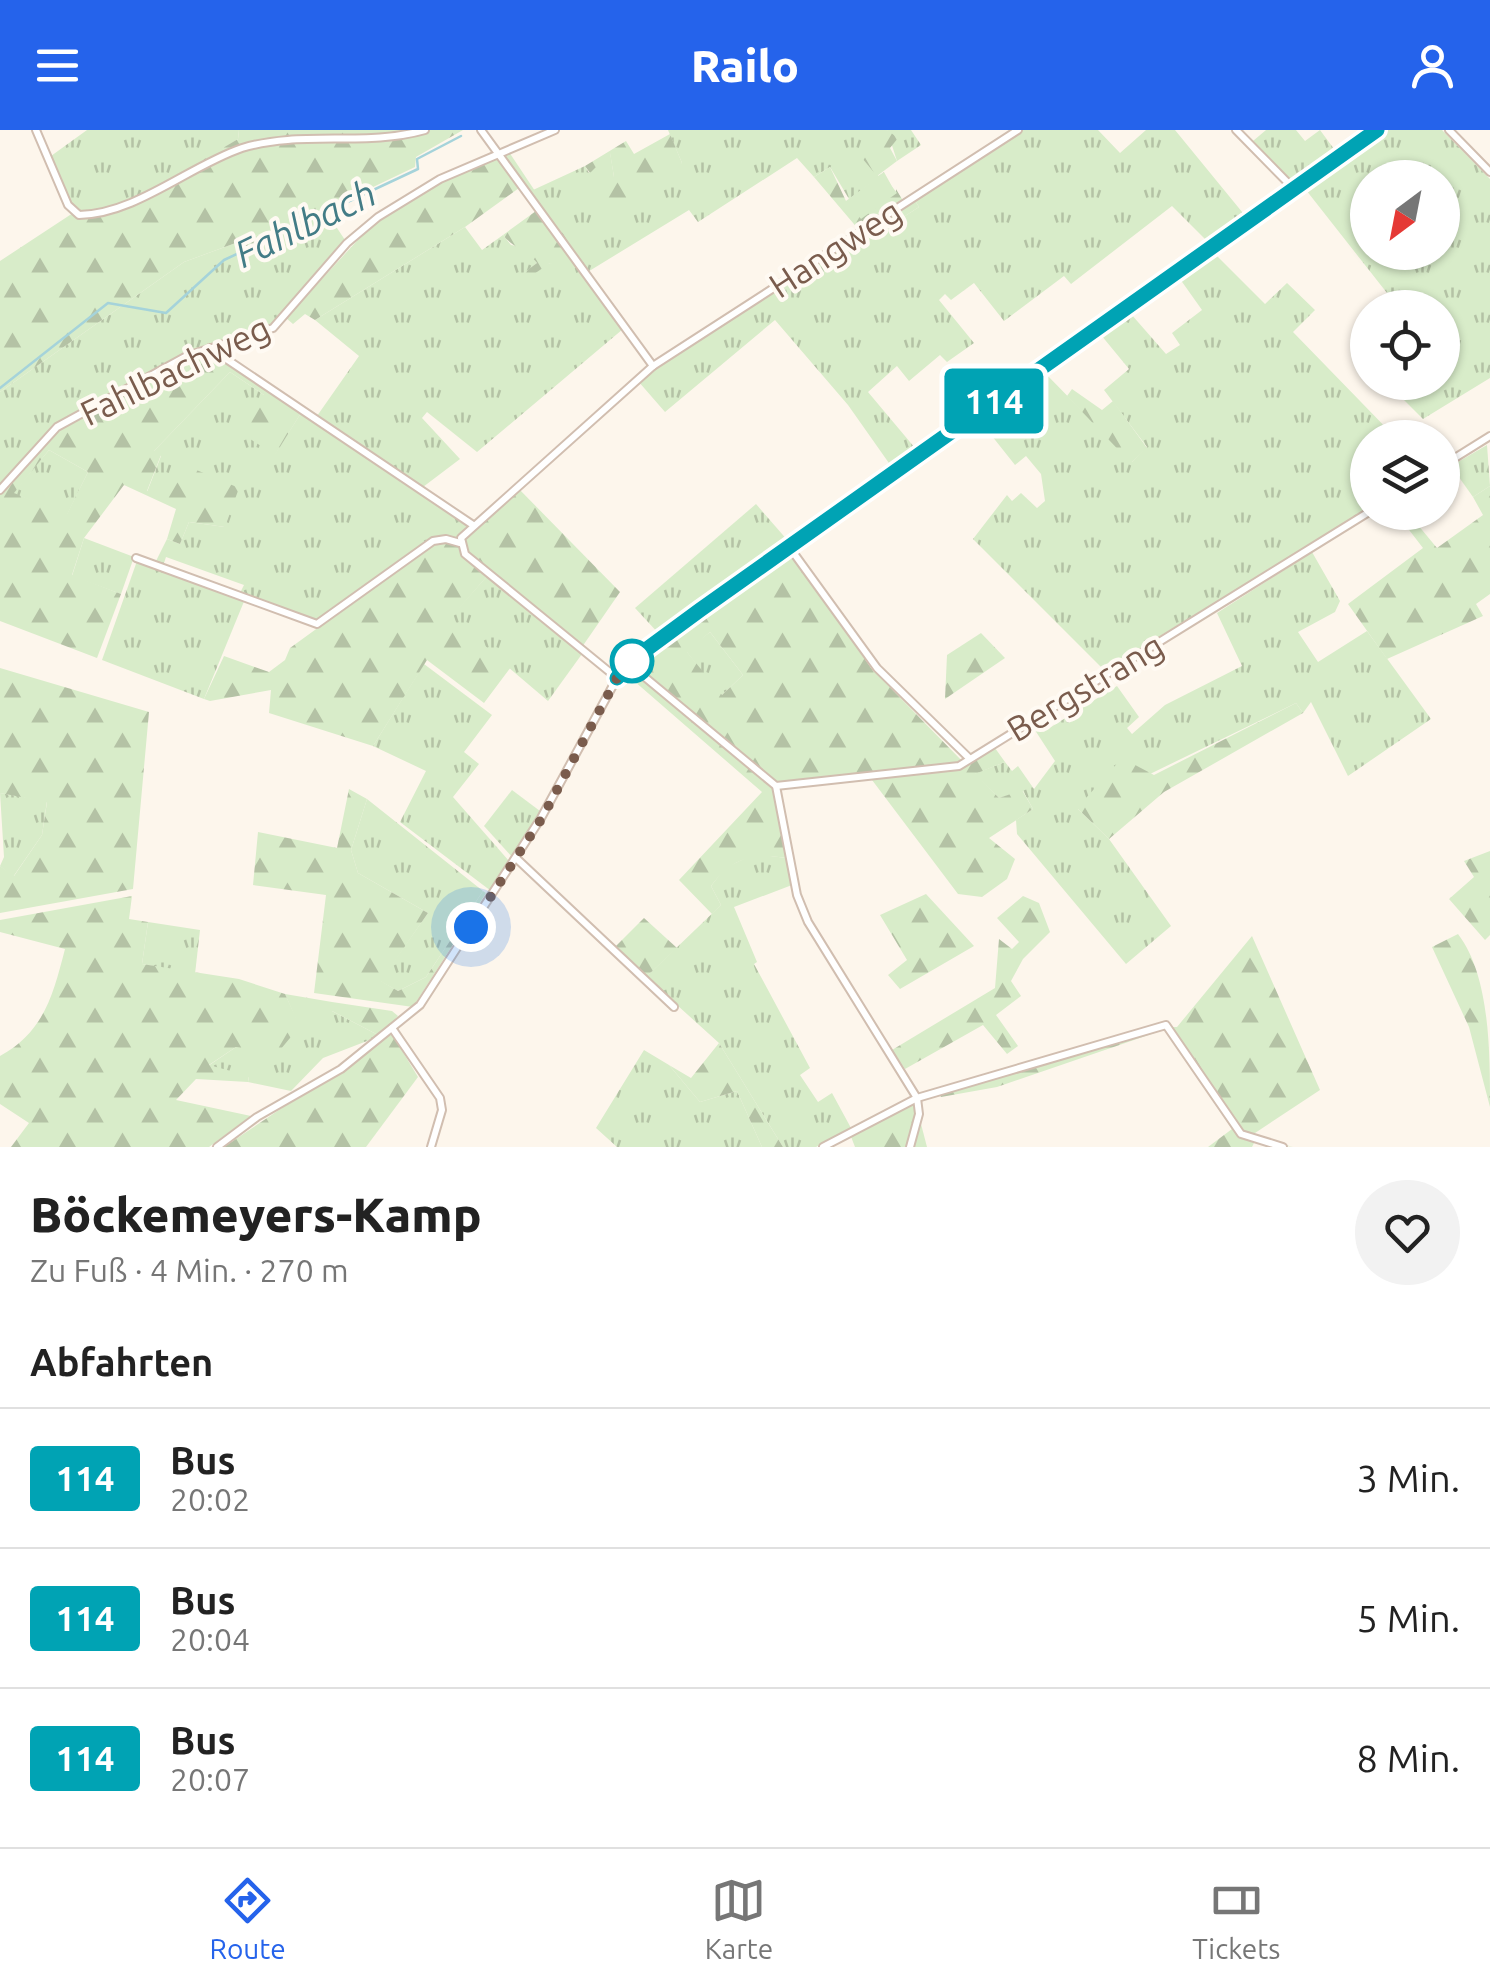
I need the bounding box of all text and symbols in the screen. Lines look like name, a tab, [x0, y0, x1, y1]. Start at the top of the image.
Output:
icon: menu	[30, 38, 85, 93]
icon: person	[1405, 38, 1460, 93]
text: Railo	[691, 40, 799, 91]
north arrow	[1350, 160, 1460, 270]
map controls	[1350, 160, 1460, 530]
water label: Fahlbach	[228, 171, 382, 275]
street label: Hangweg	[762, 191, 908, 305]
button: locate	[1350, 290, 1460, 400]
street label: Fahlbachweg	[74, 307, 276, 433]
line badge: 114	[936, 368, 1052, 434]
text: 114	[964, 381, 1024, 421]
button: layers	[1350, 420, 1460, 530]
street label: Bergstrang	[1000, 625, 1170, 749]
unlabelled marker	[611, 640, 653, 682]
your location	[446, 902, 496, 952]
button: heart	[1355, 1180, 1460, 1285]
text: Böckemeyers-Kamp	[30, 1187, 482, 1241]
text: Zu Fuß · 4 Min. · 270 m	[30, 1252, 349, 1288]
text: Abfahrten	[30, 1341, 213, 1383]
text: Bus	[170, 1439, 235, 1481]
text: 3 Min.	[1357, 1457, 1460, 1499]
text: 114	[55, 1458, 115, 1498]
text: 20:02	[170, 1481, 250, 1517]
text: Bus	[170, 1579, 235, 1621]
text: 5 Min.	[1357, 1597, 1460, 1639]
text: 114	[55, 1598, 115, 1638]
text: 20:04	[170, 1621, 250, 1657]
text: Bus	[170, 1719, 235, 1761]
text: 8 Min.	[1357, 1737, 1460, 1779]
text: 114	[55, 1738, 115, 1778]
text: 20:07	[170, 1761, 250, 1797]
tab: Route	[210, 1873, 286, 1964]
tab: Karte	[705, 1873, 773, 1964]
tab: Tickets	[1192, 1873, 1280, 1964]

